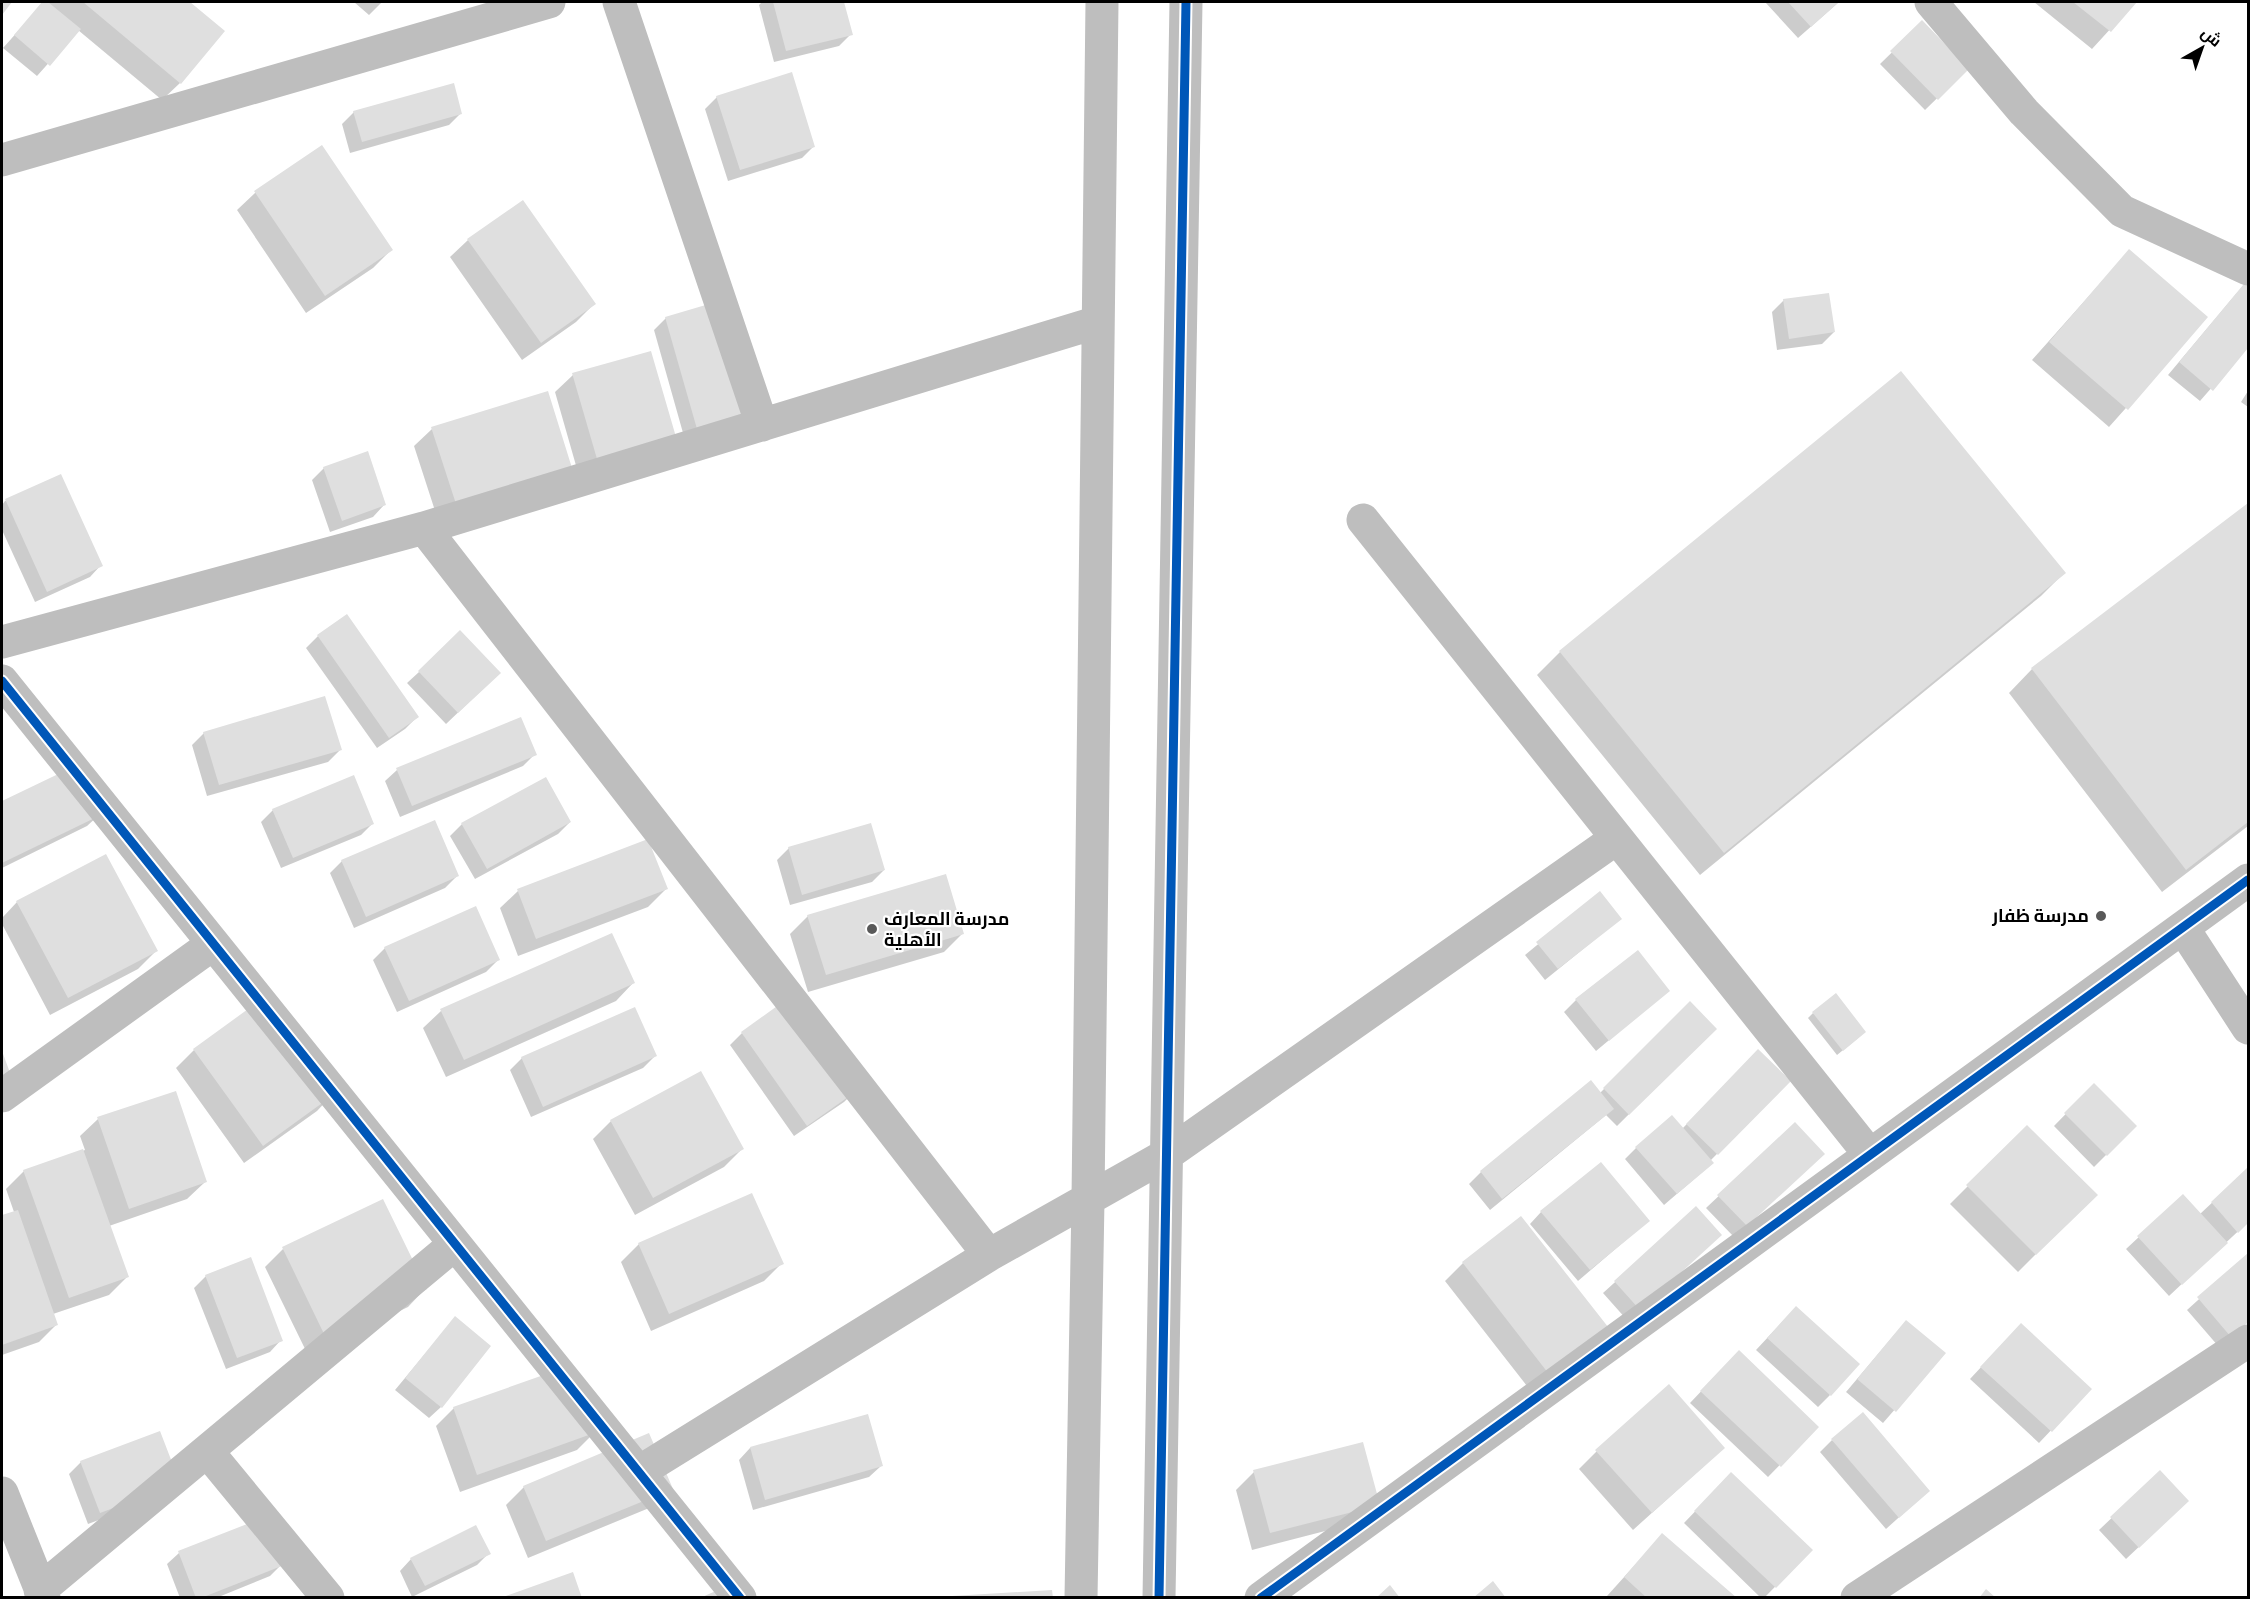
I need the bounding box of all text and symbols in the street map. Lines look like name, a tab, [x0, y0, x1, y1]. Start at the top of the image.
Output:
north arrow	[2172, 18, 2232, 78]
text: ش	[2197, 21, 2227, 52]
place label: مدرسة ظفار	[1991, 903, 2089, 927]
place label: مدرسة المعارف الأهلية	[884, 906, 1009, 951]
marker: مدرسة ظفار	[2094, 909, 2108, 923]
marker: مدرسة المعارف الأهلية	[865, 922, 879, 936]

